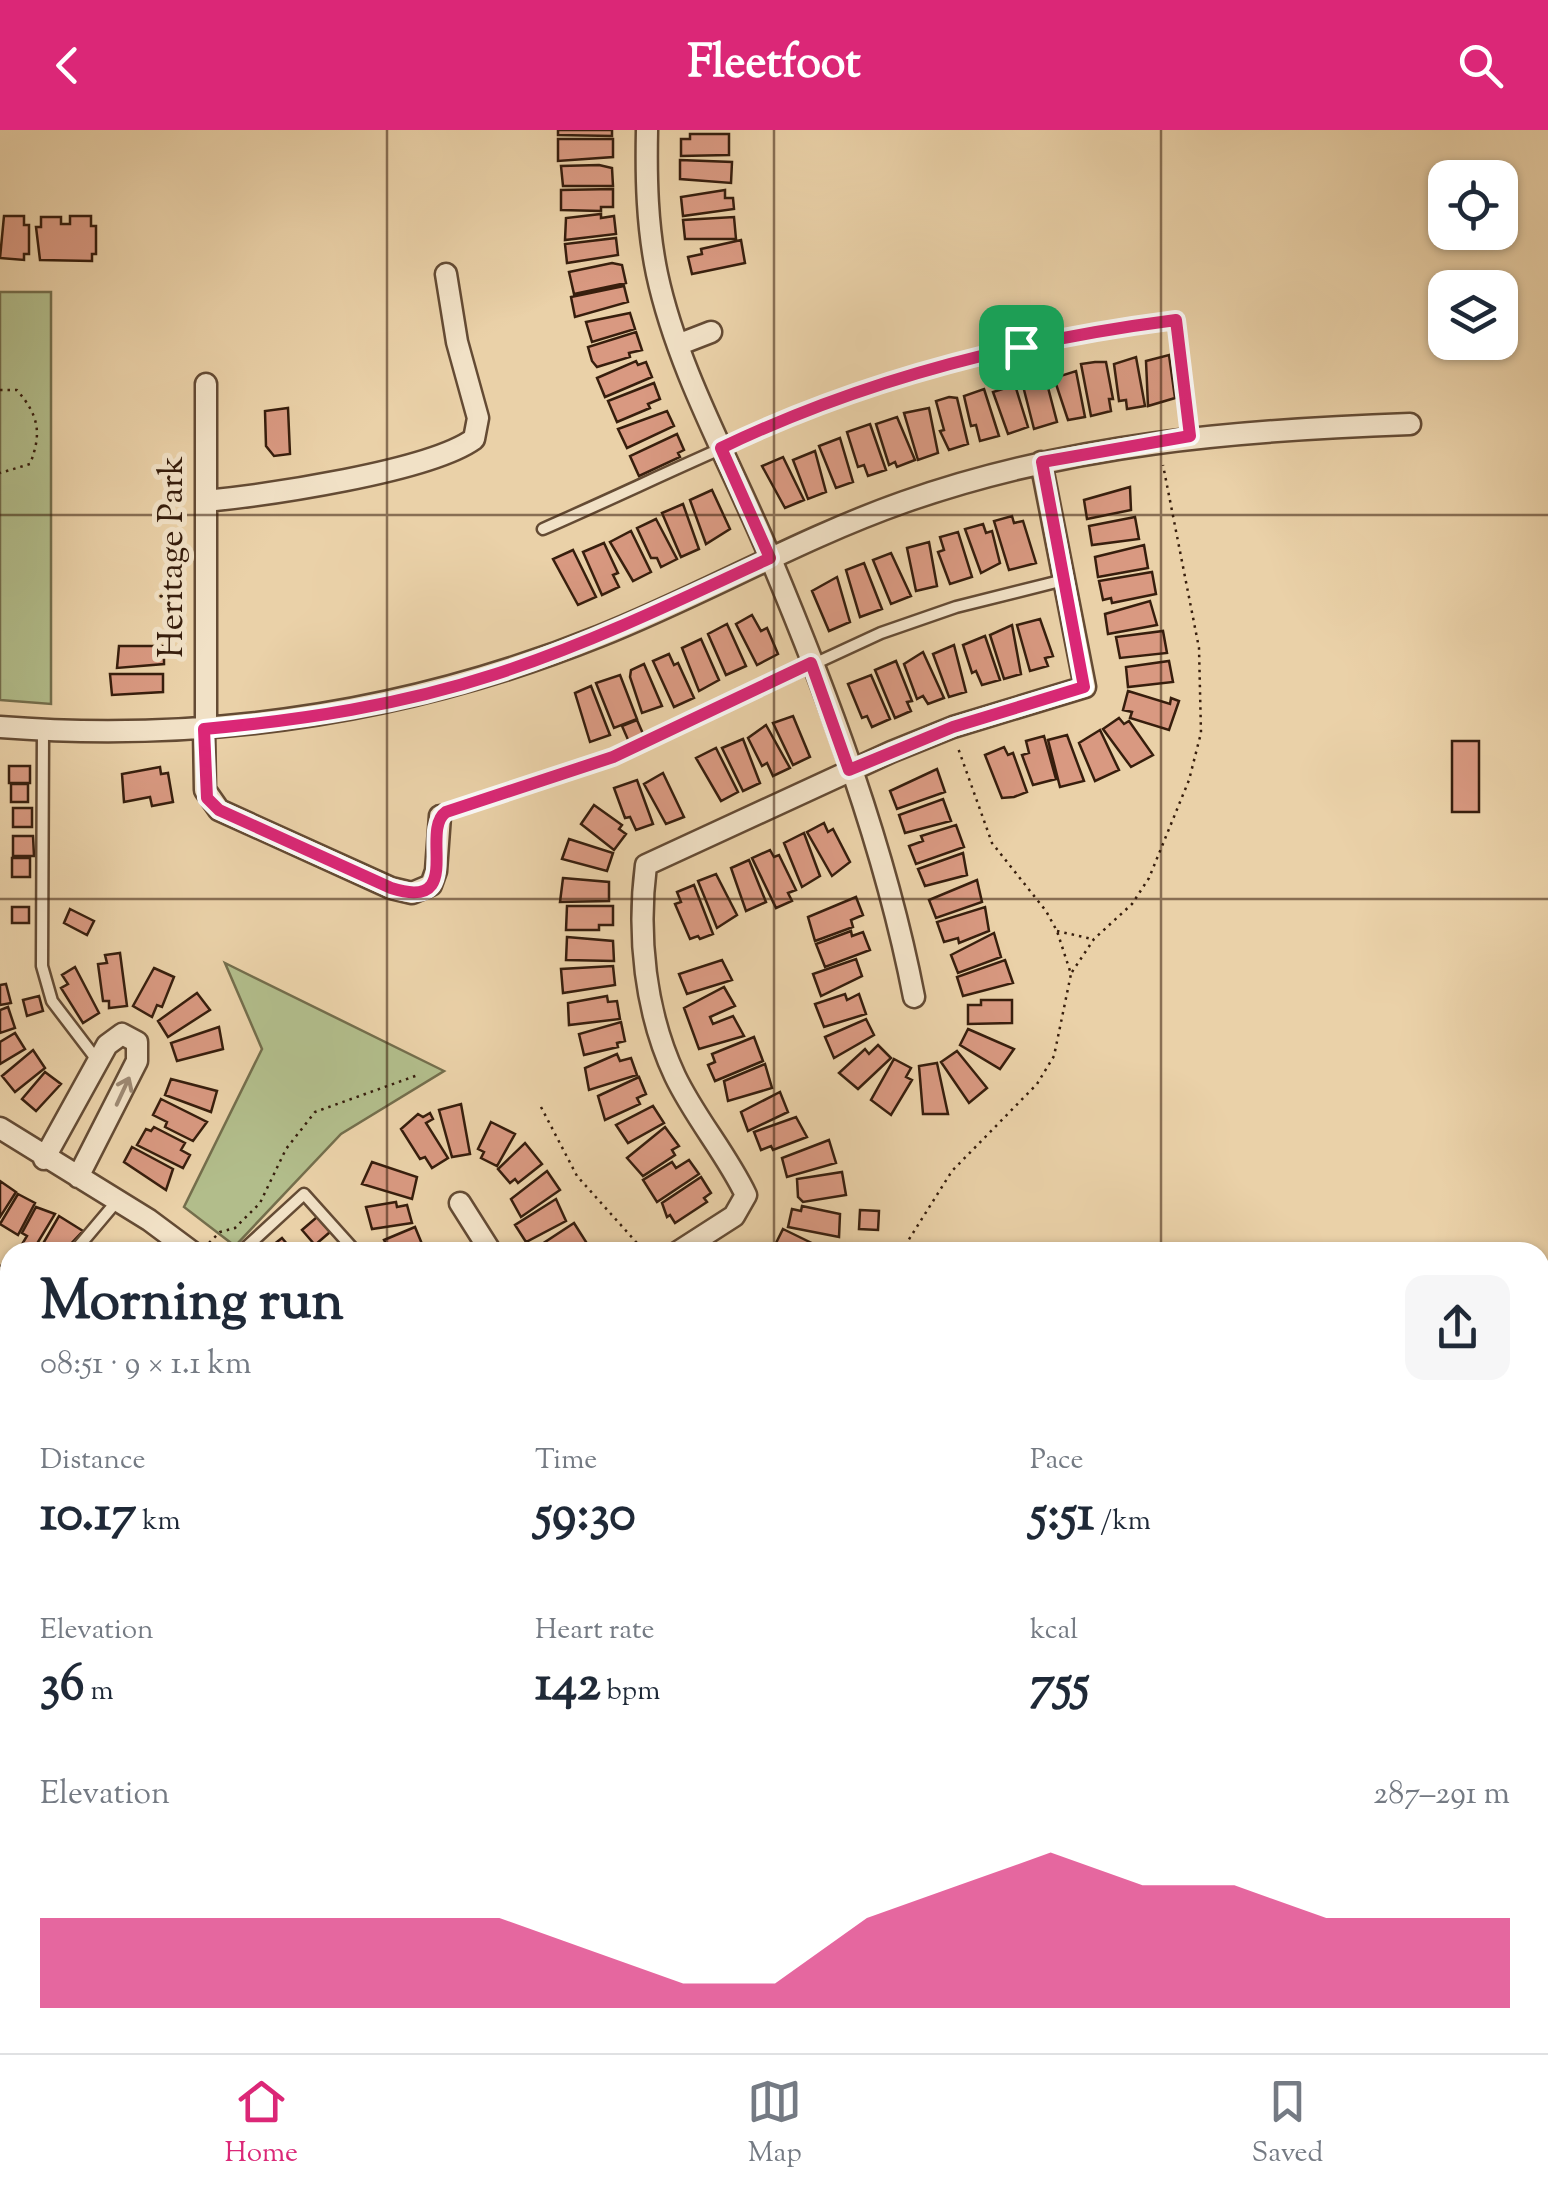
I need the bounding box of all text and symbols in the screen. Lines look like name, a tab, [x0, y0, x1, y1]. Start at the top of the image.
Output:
text: Fleetfoot	[687, 33, 861, 98]
icon: back	[40, 38, 95, 93]
icon: search	[1453, 38, 1508, 93]
map controls	[1428, 160, 1518, 360]
button: locate	[1428, 160, 1518, 250]
button: layers	[1428, 270, 1518, 360]
pin	[979, 305, 1064, 390]
icon: arrive	[994, 320, 1049, 375]
street label: Heritage Park	[148, 456, 199, 658]
one-way arrow	[115, 1076, 133, 1107]
text: Morning run	[40, 1265, 344, 1344]
button: share	[1405, 1275, 1510, 1380]
text: 08:51 · 9 × 1.1 km	[40, 1342, 251, 1388]
text: Distance	[40, 1441, 146, 1481]
text: Time	[535, 1441, 597, 1481]
text: Pace	[1030, 1441, 1084, 1481]
text: 10.17	[40, 1481, 136, 1553]
text: 59:30	[535, 1481, 636, 1553]
text: 5:51	[1030, 1481, 1094, 1553]
text: km	[136, 1502, 181, 1542]
text: /km	[1094, 1502, 1151, 1542]
text: Elevation	[40, 1611, 154, 1651]
text: Heart rate	[535, 1611, 655, 1651]
text: kcal	[1030, 1611, 1078, 1651]
text: 36	[40, 1651, 85, 1723]
text: 142	[535, 1651, 601, 1723]
text: 755	[1030, 1651, 1090, 1723]
text: m	[85, 1672, 114, 1712]
text: bpm	[601, 1672, 660, 1712]
text: Elevation	[40, 1772, 170, 1818]
text: 287–291 m	[1373, 1772, 1510, 1818]
tab: Home	[225, 2074, 298, 2174]
tab: Map	[747, 2074, 802, 2174]
tab: Saved	[1251, 2074, 1323, 2174]

